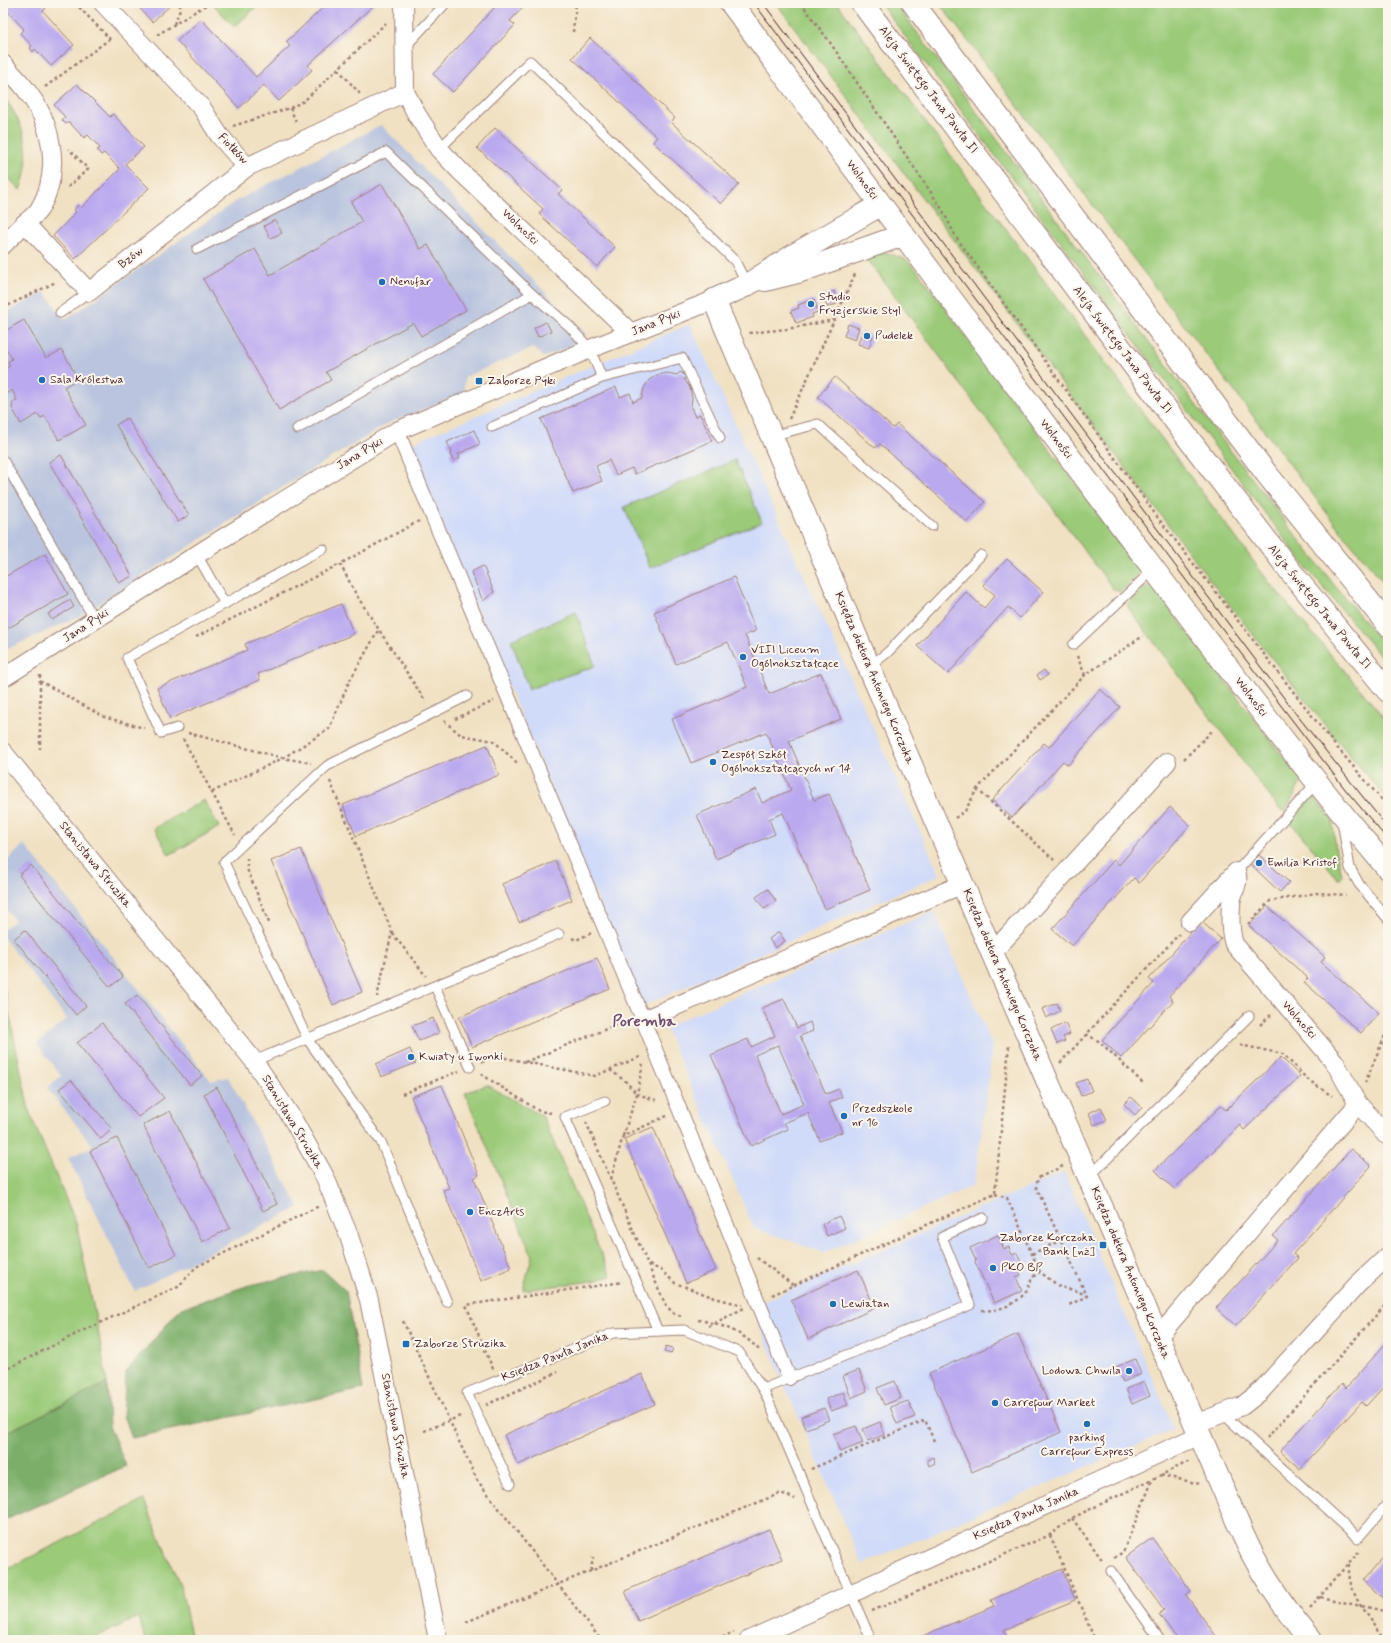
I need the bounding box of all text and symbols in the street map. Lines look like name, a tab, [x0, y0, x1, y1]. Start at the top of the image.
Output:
street label: Aleja świętego Jana Pawła II	[874, 23, 981, 158]
street label: Fiołków	[214, 130, 252, 168]
street label: Wolności	[842, 157, 882, 203]
street label: Wolności	[498, 205, 542, 249]
street label: Bzów	[115, 243, 147, 273]
place label: Nenufar	[390, 274, 431, 290]
marker: Nenufar	[377, 277, 387, 287]
street label: Aleja świętego Jana Pawła II	[1068, 283, 1175, 418]
place label: Studio Fryzjerskie Styl	[819, 289, 901, 319]
marker: Studio Fryzjerskie Styl	[806, 299, 816, 309]
street label: Jana Pyki	[629, 306, 683, 340]
place label: Pudelek	[875, 328, 913, 344]
marker: Pudelek	[862, 331, 872, 341]
place label: Sala Królestwa	[50, 372, 124, 388]
place label: Zaborze Pyki	[487, 373, 556, 389]
marker: Sala Królestwa	[37, 375, 47, 385]
marker: Zaborze Pyki	[474, 376, 484, 386]
street label: Wolności	[1036, 416, 1076, 462]
street label: Jana Pyki	[334, 434, 387, 474]
street label: Aleja świętego Jana Pawła II	[1263, 541, 1374, 673]
street label: Księdza doktora Antoniego Korczoka	[830, 590, 918, 767]
street label: Jana Pyki	[60, 605, 112, 647]
place label: VIII Liceum Ogólnokształcące	[751, 642, 839, 672]
marker: VIII Liceum Ogólnokształcące	[738, 652, 748, 662]
street label: Wolności	[1231, 674, 1271, 720]
place label: Zespół Szkół Ogólnokształcących nr 14	[721, 747, 851, 777]
marker: Zespół Szkół Ogólnokształcących nr 14	[708, 757, 718, 767]
street label: Stanisława Struzika	[55, 818, 135, 912]
place label: Emilia Kristof	[1267, 855, 1337, 871]
marker: Emilia Kristof	[1254, 858, 1264, 868]
street label: Księdza doktora Antoniego Korczoka	[958, 887, 1046, 1064]
street label: Wolności	[1278, 997, 1320, 1043]
district label: Poremba	[612, 1011, 676, 1032]
place label: Kwiaty u Iwonki	[419, 1049, 503, 1065]
marker: Kwiaty u Iwonki	[406, 1052, 416, 1062]
street label: Stanisława Struzika	[258, 1072, 327, 1173]
place label: Przedszkole nr 16	[852, 1101, 913, 1131]
marker: Przedszkole nr 16	[839, 1111, 849, 1121]
street label: Księdza doktora Antoniego Korczoka	[1086, 1185, 1174, 1362]
place label: EnczArts	[478, 1204, 525, 1220]
marker: EnczArts	[465, 1207, 475, 1217]
place label: Zaborze Korczoka Bank [nż]	[999, 1230, 1096, 1260]
marker: Zaborze Korczoka Bank [nż]	[1098, 1240, 1108, 1250]
place label: PKO BP	[1001, 1260, 1044, 1276]
marker: PKO BP	[988, 1263, 998, 1273]
place label: Lewiatan	[841, 1296, 889, 1312]
marker: Lewiatan	[828, 1299, 838, 1309]
street label: Księdza Pawła Janika	[499, 1328, 611, 1386]
place label: Zaborze Struzika	[414, 1336, 507, 1352]
marker: Zaborze Struzika	[401, 1339, 411, 1349]
place label: Lodowa Chwila	[1042, 1363, 1121, 1379]
marker: Lodowa Chwila	[1124, 1366, 1134, 1376]
street label: Stanisława Struzika	[377, 1372, 413, 1481]
place label: Carrefour Market	[1003, 1395, 1096, 1412]
marker: Carrefour Market	[990, 1398, 1000, 1408]
marker: parking Carrefour Express	[1082, 1419, 1092, 1429]
place label: parking Carrefour Express	[1041, 1430, 1134, 1461]
street label: Księdza Pawła Janika	[971, 1484, 1081, 1544]

